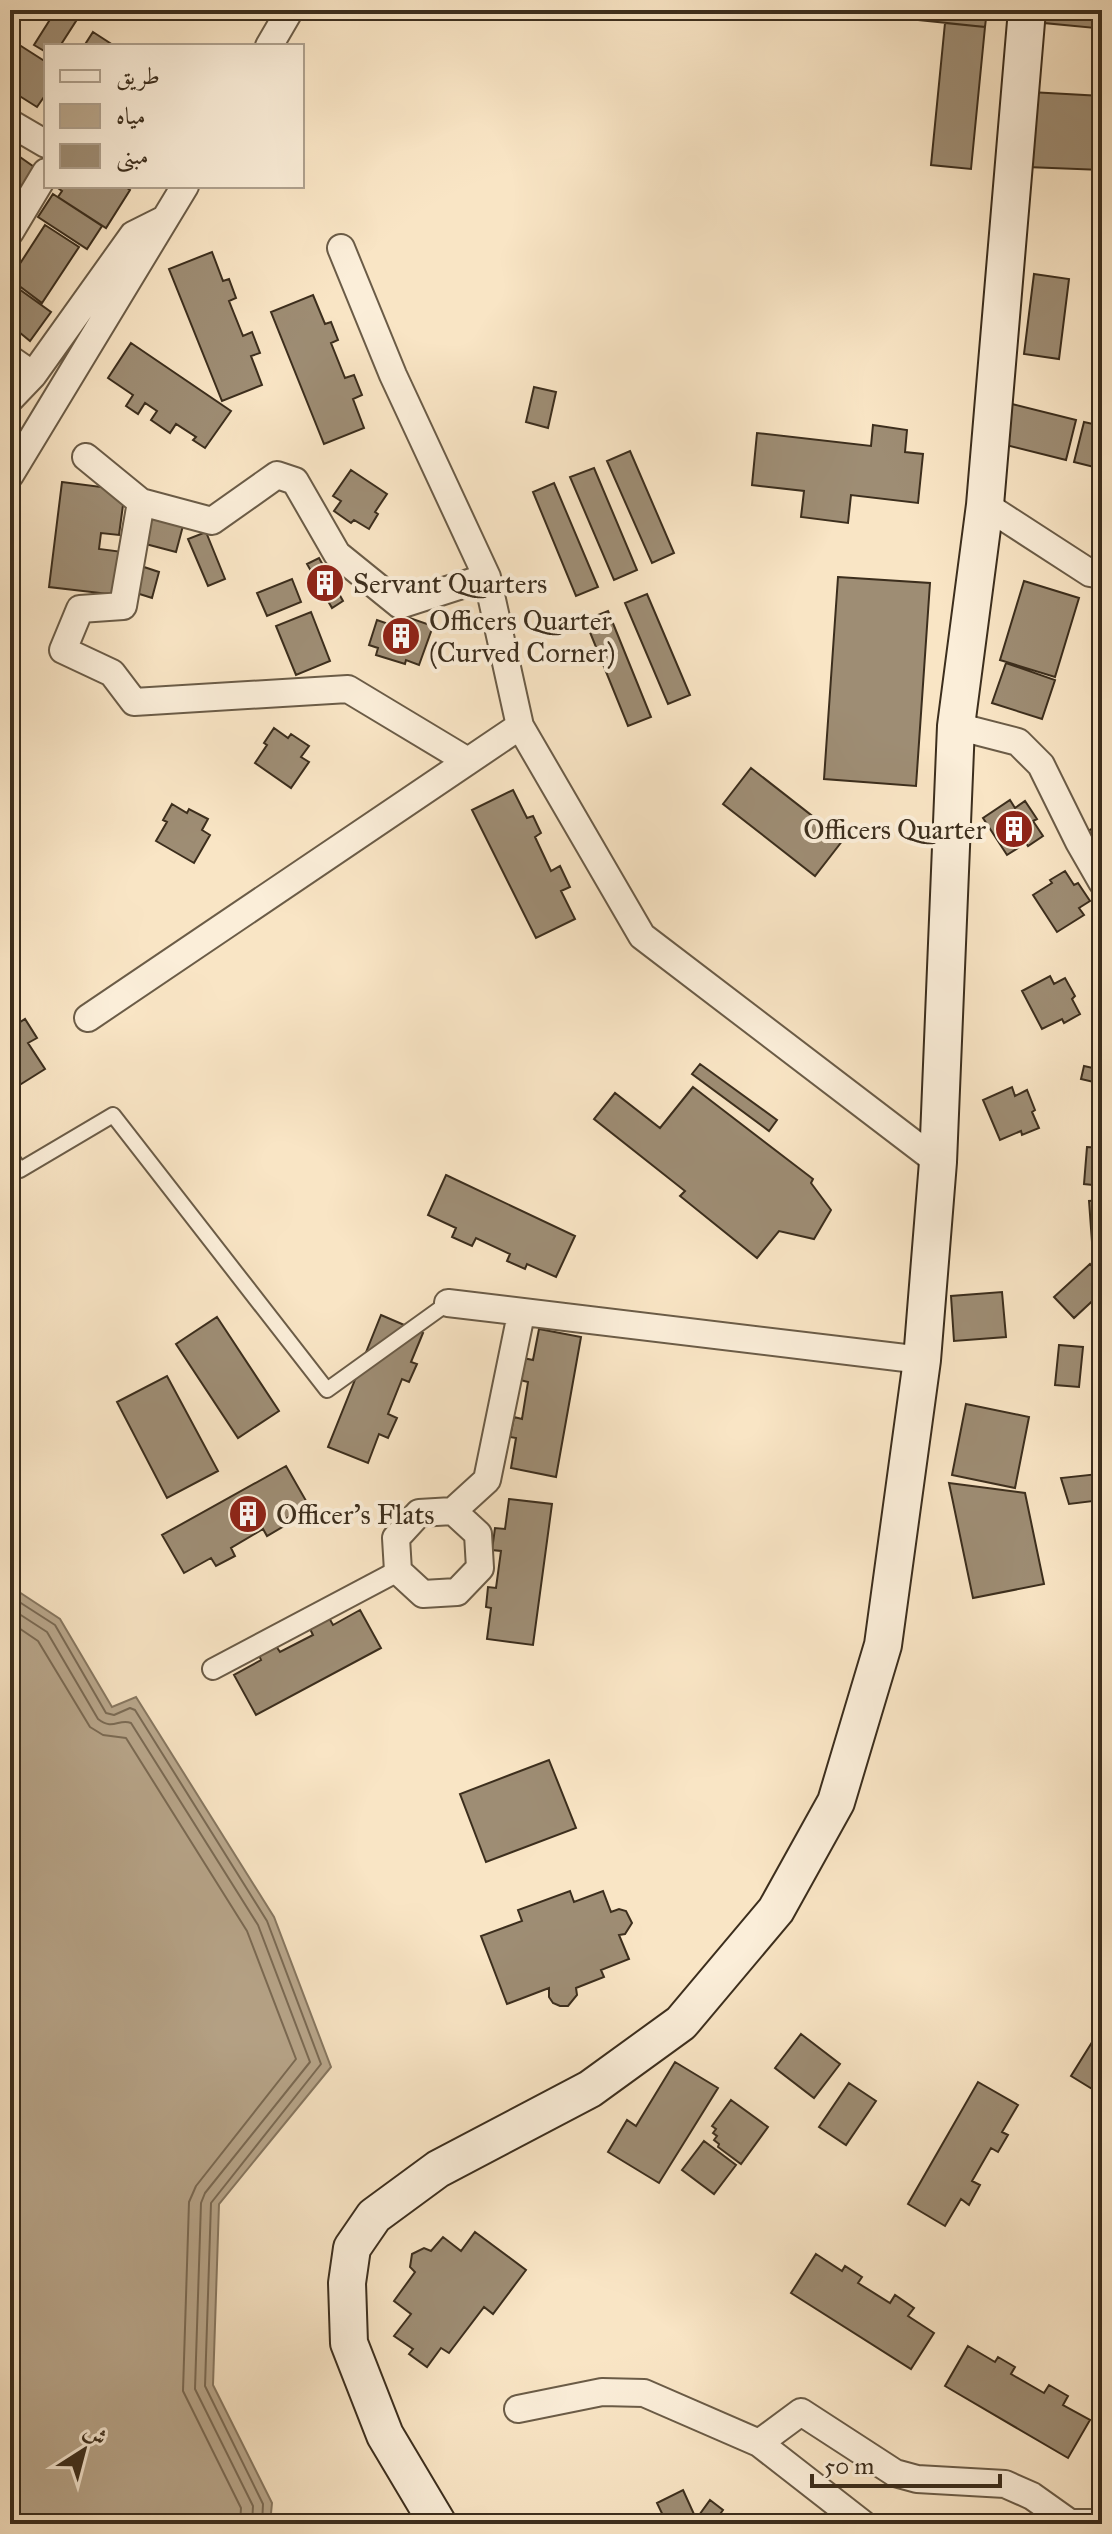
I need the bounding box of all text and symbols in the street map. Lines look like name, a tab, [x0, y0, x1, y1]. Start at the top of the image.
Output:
legend	[44, 44, 304, 188]
text: طريق	[116, 61, 160, 91]
text: مياه	[116, 101, 146, 131]
text: مبنى	[116, 141, 149, 173]
building icon: Servant Quarters	[304, 562, 346, 604]
place label: Servant Quarters	[353, 566, 547, 601]
place label: Officers Quarter (Curved Corner)	[429, 603, 615, 670]
building icon: Officers Quarter (Curved Corner)	[380, 615, 422, 657]
building icon: Officers Quarter	[993, 808, 1035, 850]
place label: Officers Quarter	[803, 812, 986, 847]
building icon: Officer's Flats	[227, 1493, 269, 1535]
place label: Officer's Flats	[276, 1497, 435, 1532]
north arrow	[44, 2410, 124, 2490]
text: ش	[79, 2417, 112, 2452]
scale bar	[812, 2438, 1000, 2488]
text: 50 m	[824, 2451, 874, 2481]

